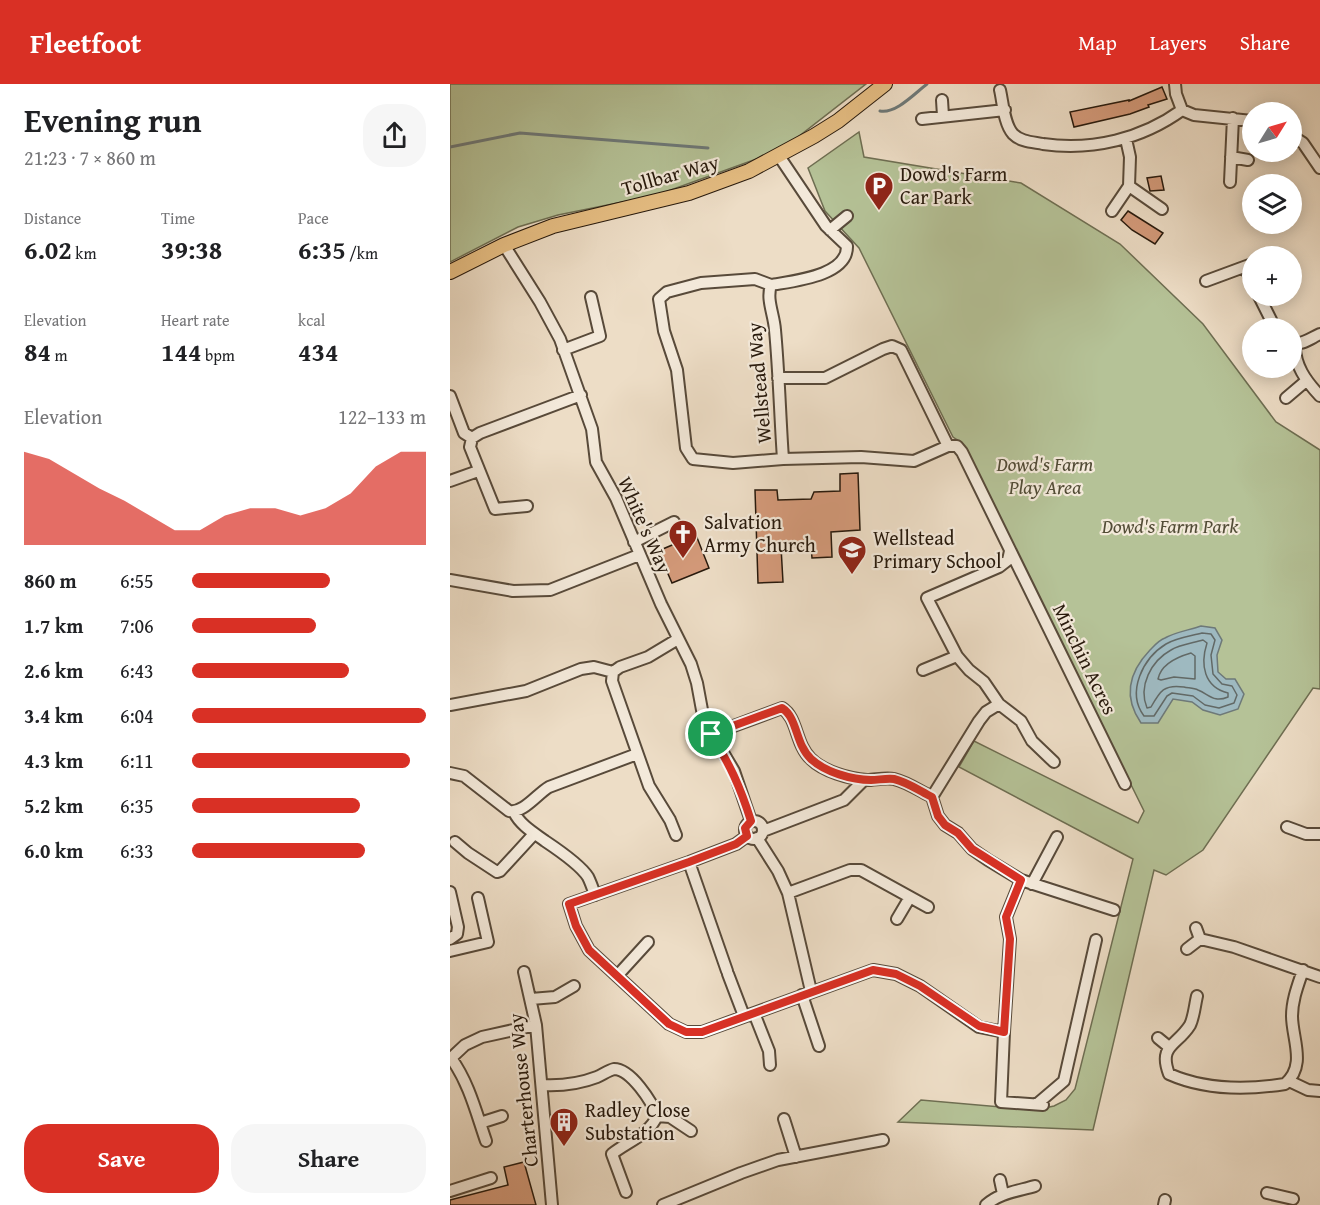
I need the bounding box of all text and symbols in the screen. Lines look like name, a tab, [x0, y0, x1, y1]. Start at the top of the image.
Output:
text: Fleetfoot	[30, 22, 141, 63]
text: Map	[1078, 27, 1117, 58]
text: Layers	[1150, 27, 1207, 58]
text: Share	[1240, 27, 1290, 58]
text: Evening run	[24, 96, 201, 144]
north arrow	[1242, 102, 1302, 162]
map controls	[1242, 102, 1302, 378]
button: share	[363, 104, 426, 167]
text: 21:23 · 7 × 860 m	[24, 143, 156, 172]
street label: Tollbar Way	[618, 147, 722, 202]
place label: Dowd's Farm Car Park	[900, 159, 1008, 211]
parking icon: Dowd's Farm Car Park	[863, 170, 895, 212]
button: layers	[1242, 174, 1302, 234]
text: Distance	[24, 206, 81, 230]
text: Time	[161, 206, 195, 230]
text: Pace	[298, 206, 329, 230]
text: 6.02	[24, 230, 72, 269]
text: 39:38	[161, 230, 222, 269]
text: 6:35	[298, 230, 346, 269]
text: km	[72, 241, 96, 265]
text: /km	[346, 241, 378, 265]
button: +	[1242, 246, 1302, 306]
text: Elevation	[24, 308, 87, 332]
text: Heart rate	[161, 308, 230, 332]
text: kcal	[298, 308, 325, 332]
button: −	[1242, 318, 1302, 378]
street label: Wellstead Way	[739, 321, 778, 445]
text: 84	[24, 332, 51, 371]
text: 144	[161, 332, 201, 371]
text: 434	[298, 332, 338, 371]
text: m	[51, 343, 68, 367]
text: bpm	[201, 343, 235, 367]
text: Elevation	[24, 402, 102, 431]
text: 122–133 m	[338, 402, 426, 431]
park label: Dowd's Farm Play Area	[995, 449, 1094, 501]
street label: White's Way	[611, 472, 680, 578]
place label: Salvation Army Church	[704, 507, 816, 559]
park label: Dowd's Farm Park	[1101, 511, 1239, 540]
church icon: Salvation Army Church	[667, 518, 699, 560]
place label: Wellstead Primary School	[873, 523, 1002, 575]
school or university icon: Wellstead Primary School	[836, 534, 868, 576]
text: 860 m	[24, 566, 77, 595]
text: 6:55	[120, 566, 154, 595]
street label: Minchin Acres	[1046, 598, 1125, 719]
text: 1.7 km	[24, 611, 83, 640]
text: 7:06	[120, 611, 154, 640]
text: 2.6 km	[24, 656, 83, 685]
text: 6:43	[120, 656, 154, 685]
text: 3.4 km	[24, 701, 83, 730]
text: 6:04	[120, 701, 154, 730]
pin	[685, 708, 736, 759]
icon: arrive	[694, 717, 727, 750]
text: 4.3 km	[24, 746, 83, 775]
text: 6:11	[120, 746, 154, 775]
text: 5.2 km	[24, 791, 83, 820]
text: 6:35	[120, 791, 154, 820]
text: 6.0 km	[24, 836, 83, 865]
text: 6:33	[120, 836, 154, 865]
street label: Charterhouse Way	[500, 1012, 545, 1168]
place label: Radley Close Substation	[585, 1095, 690, 1147]
building icon: Radley Close Substation	[548, 1106, 580, 1148]
button: Save	[24, 1124, 219, 1193]
button: Share	[231, 1124, 426, 1193]

